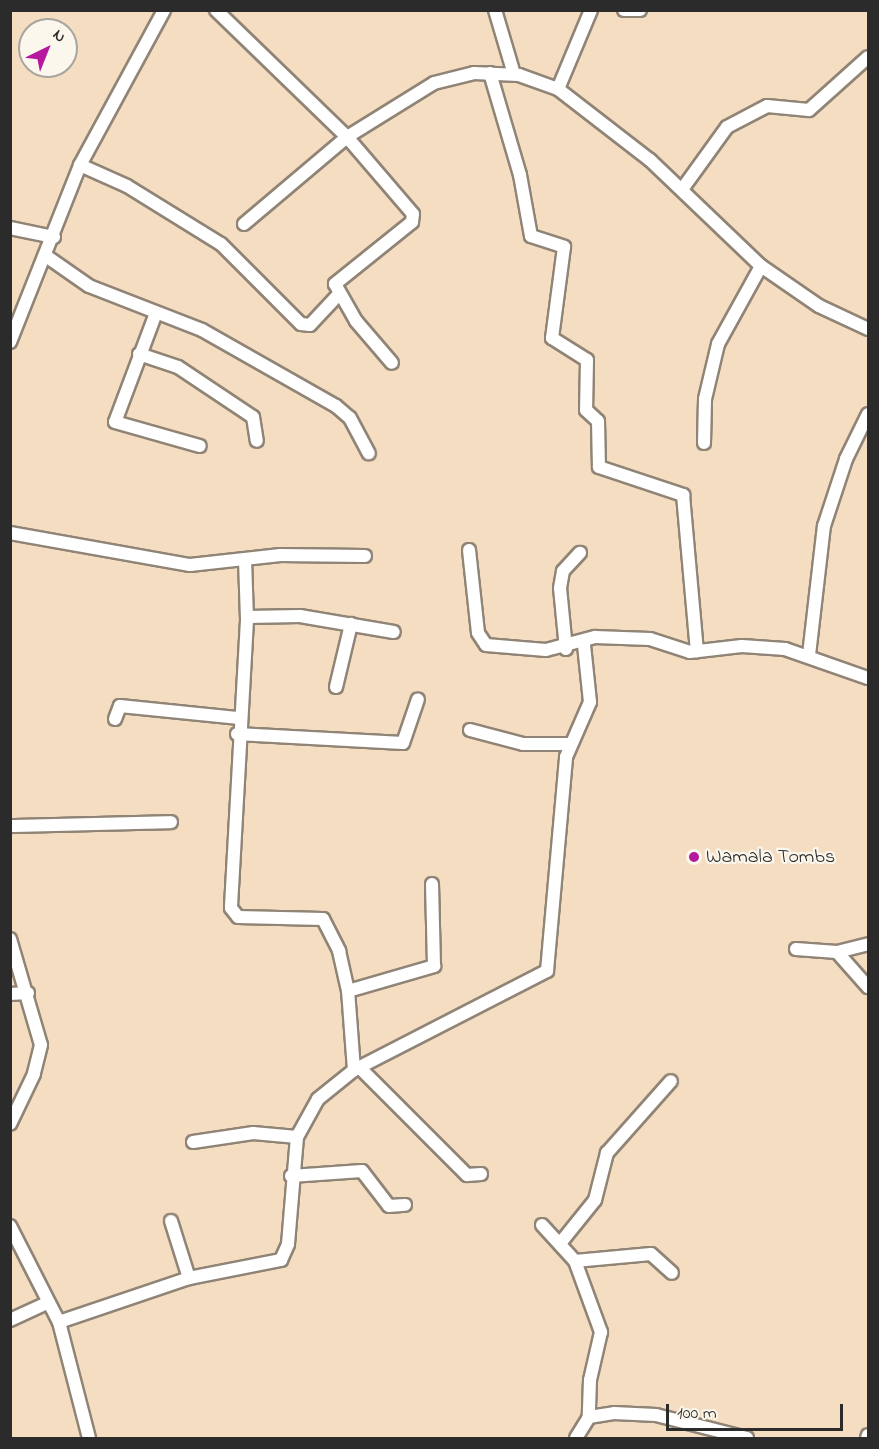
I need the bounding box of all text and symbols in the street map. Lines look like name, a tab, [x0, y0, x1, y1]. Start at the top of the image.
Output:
north arrow	[18, 18, 78, 78]
text: N	[47, 24, 71, 49]
place label: Wamala Tombs	[706, 845, 835, 869]
marker: Wamala Tombs	[687, 850, 701, 864]
scale bar	[669, 1392, 846, 1430]
text: 100 m	[677, 1401, 717, 1427]

